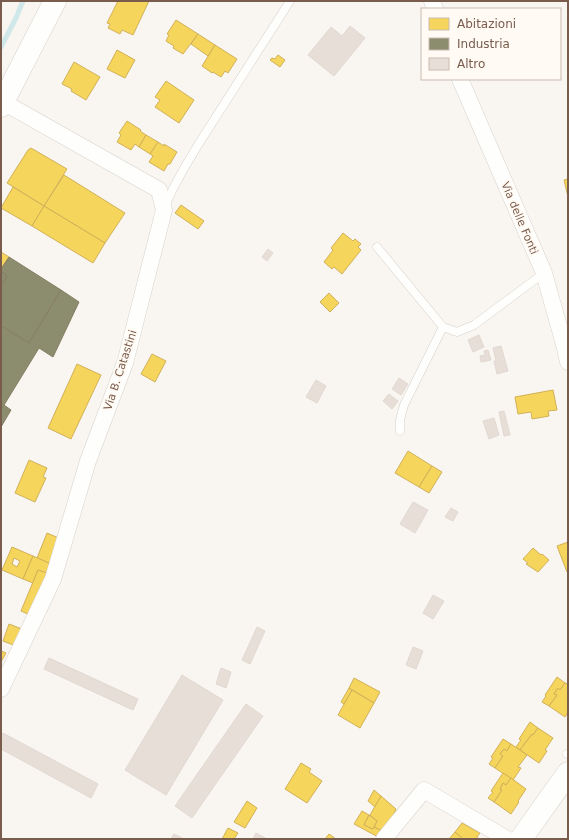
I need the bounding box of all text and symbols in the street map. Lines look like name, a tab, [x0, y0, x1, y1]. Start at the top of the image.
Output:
legend	[421, 8, 561, 80]
text: Abitazioni	[457, 17, 516, 31]
text: Industria	[457, 37, 510, 51]
text: Altro	[457, 57, 485, 71]
street label: Via delle Fonti	[498, 180, 541, 257]
street label: Via B. Catastini	[101, 328, 140, 412]

